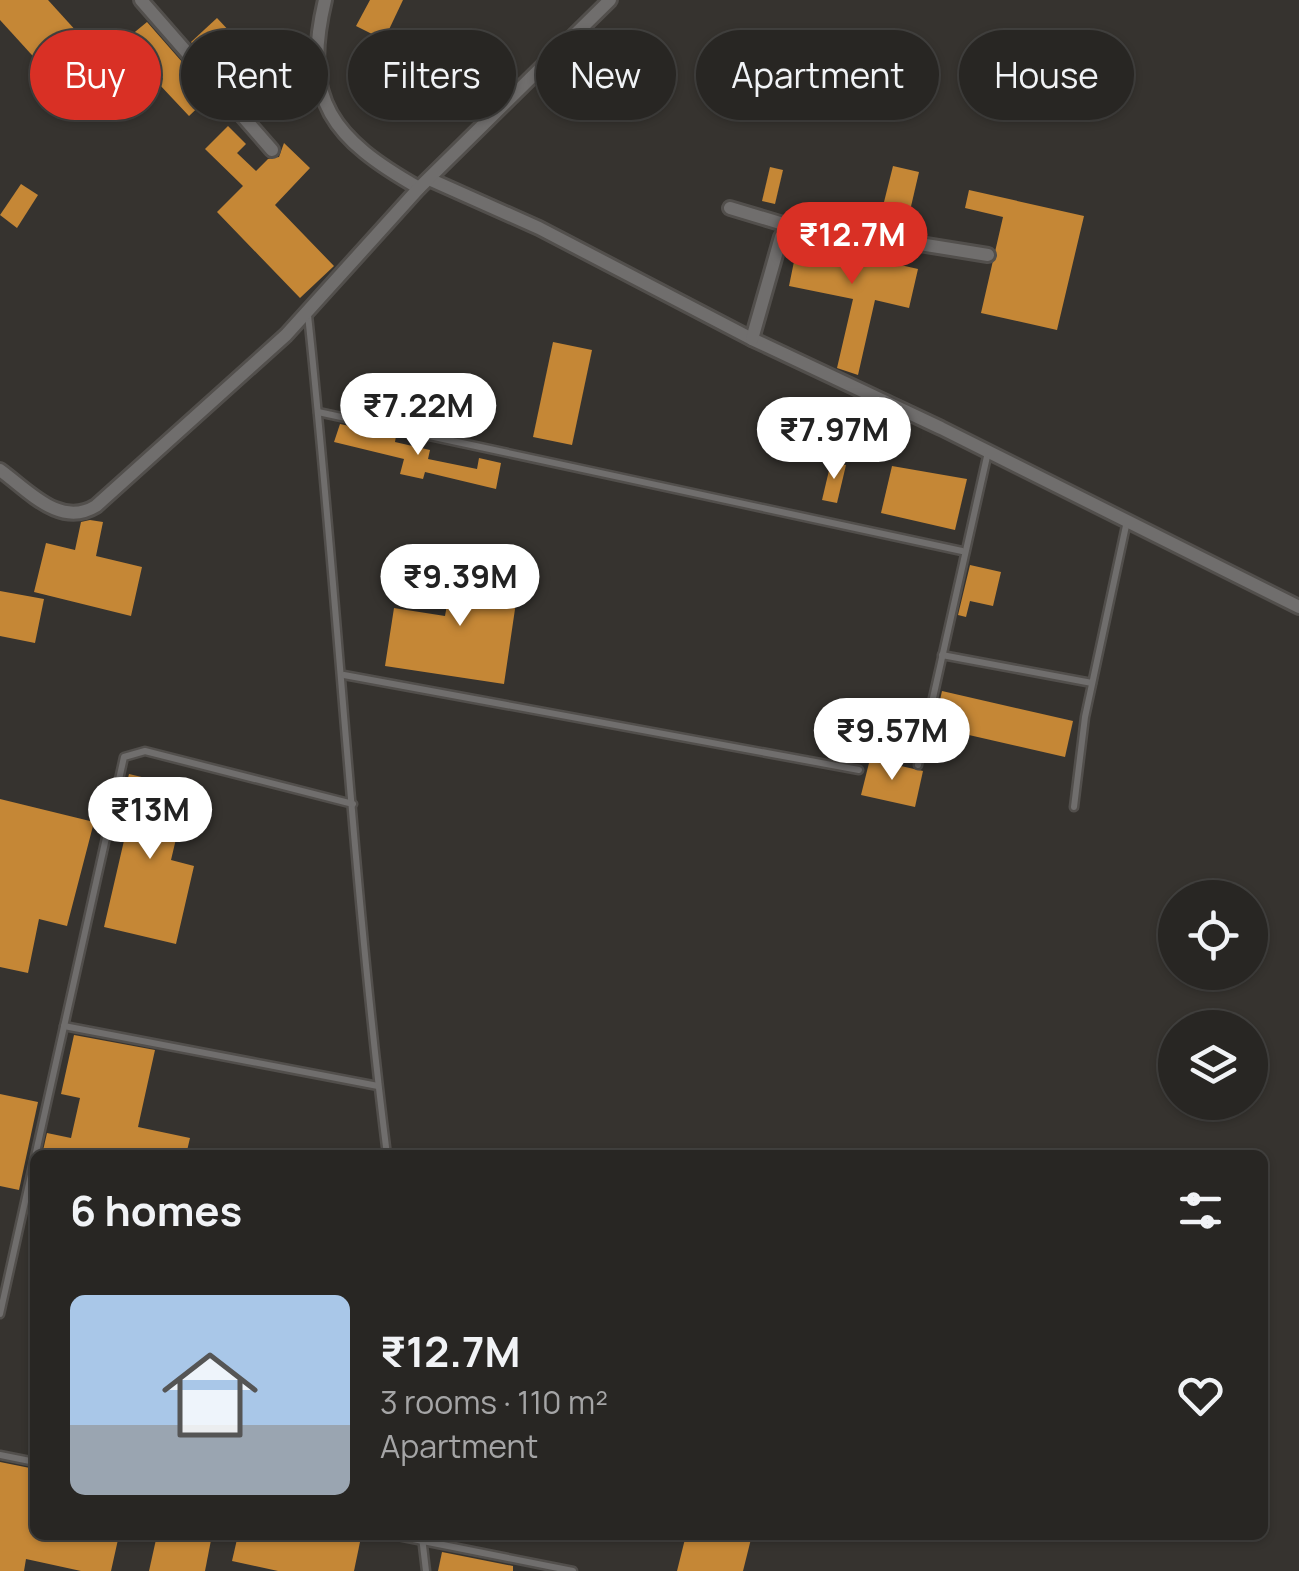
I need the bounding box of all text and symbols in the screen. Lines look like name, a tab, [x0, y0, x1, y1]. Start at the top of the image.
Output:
chip: Buy	[30, 30, 161, 120]
chip: Rent	[181, 30, 328, 120]
chip: Filters	[348, 30, 516, 120]
chip: New	[536, 30, 676, 120]
chip: Apartment	[696, 30, 939, 120]
chip: House	[959, 30, 1134, 120]
pin: ₹12.7M	[771, 202, 933, 287]
text: ₹12.7M	[799, 212, 906, 256]
pin: ₹7.22M	[337, 373, 499, 458]
text: ₹7.22M	[362, 383, 474, 427]
pin: ₹7.97M	[753, 397, 915, 482]
text: ₹7.97M	[779, 407, 889, 451]
pin: ₹9.39M	[379, 544, 541, 629]
text: ₹9.39M	[402, 554, 518, 598]
pin: ₹9.57M	[811, 698, 973, 783]
text: ₹9.57M	[836, 708, 948, 752]
pin: ₹13M	[91, 777, 209, 862]
text: ₹13M	[110, 787, 190, 831]
map controls	[1158, 880, 1268, 1120]
button: locate	[1158, 880, 1268, 990]
button: layers	[1158, 1010, 1268, 1120]
text: 6 homes	[70, 1181, 242, 1239]
icon: filters	[1173, 1183, 1228, 1238]
text: ₹12.7M	[380, 1322, 520, 1380]
icon: home	[150, 1335, 270, 1455]
icon: heart	[1173, 1368, 1228, 1423]
text: 3 rooms · 110 m²	[380, 1380, 608, 1424]
text: Apartment	[380, 1424, 538, 1468]

